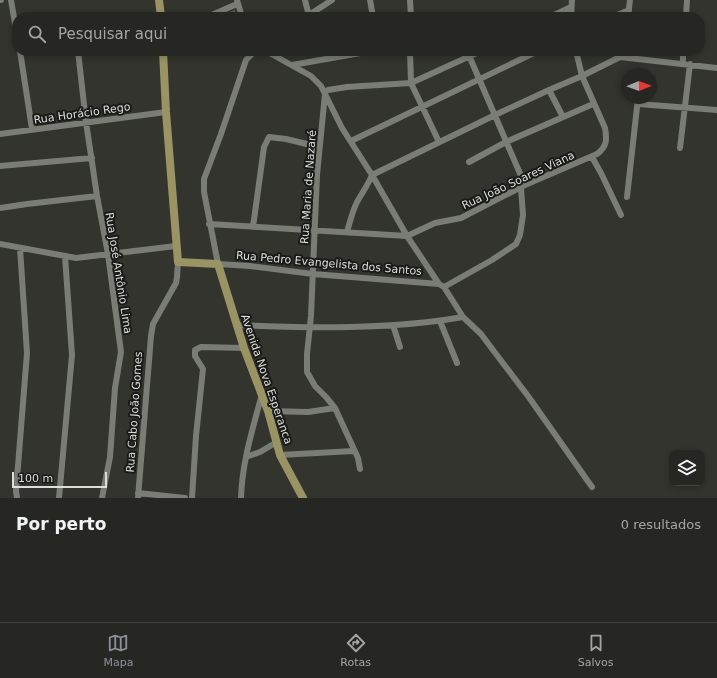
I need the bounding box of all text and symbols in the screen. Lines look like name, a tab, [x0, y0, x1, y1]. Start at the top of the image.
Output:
search box	[12, 12, 705, 56]
icon: search	[26, 23, 48, 45]
text: Pesquisar aqui	[58, 25, 167, 43]
north arrow	[621, 68, 657, 104]
street label: Rua Horácio Rego	[33, 100, 132, 127]
street label: Rua Maria de Nazaré	[298, 129, 319, 244]
street label: Rua João Soares Viana	[460, 149, 577, 212]
street label: Rua José Antônio Lima	[102, 211, 135, 335]
street label: Rua Pedro Evangelista dos Santos	[235, 249, 423, 278]
street label: Avenida Nova Esperanca	[238, 312, 295, 446]
street label: Rua Cabo João Gomes	[124, 351, 145, 473]
map controls	[669, 450, 705, 486]
button: layers	[669, 450, 705, 486]
scale bar	[12, 470, 107, 489]
text: 100 m	[18, 472, 53, 485]
text: Por perto	[16, 514, 106, 534]
text: 0 resultados	[621, 517, 701, 532]
tab: Mapa	[103, 632, 133, 669]
tab: Rotas	[340, 632, 371, 669]
tab: Salvos	[578, 632, 614, 669]

